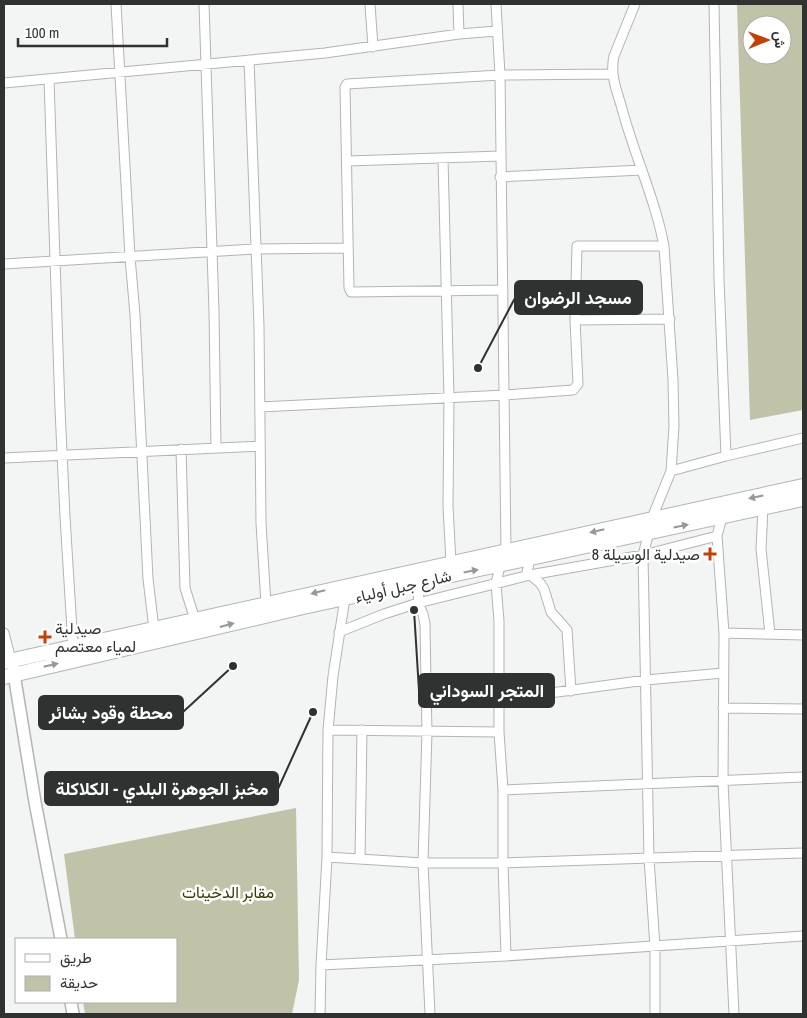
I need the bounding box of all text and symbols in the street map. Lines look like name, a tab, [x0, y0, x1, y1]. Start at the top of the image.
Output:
scale bar	[18, 15, 166, 47]
north arrow	[742, 15, 792, 65]
text: 100 m	[25, 22, 59, 43]
text: ش	[771, 31, 789, 49]
callout: مسجد الرضوان	[515, 281, 642, 314]
text: مسجد الرضوان	[524, 285, 632, 310]
one-way arrow	[747, 493, 763, 501]
one-way arrow	[673, 521, 689, 529]
one-way arrow	[589, 527, 604, 535]
place label: صيدلية الوسيلة 8	[592, 543, 700, 565]
marker: صيدلية الوسيلة 8	[704, 548, 716, 560]
street label: شارع جبل أولياء	[353, 564, 454, 609]
one-way arrow	[463, 567, 478, 575]
one-way arrow	[311, 588, 326, 596]
place label: صيدلية لمياء معتصم	[55, 617, 136, 657]
one-way arrow	[219, 621, 234, 629]
marker: صيدلية لمياء معتصم	[39, 631, 51, 643]
one-way arrow	[44, 661, 59, 669]
callout: المتجر السوداني	[419, 674, 554, 707]
text: المتجر السوداني	[430, 678, 544, 706]
callout: محطة وقود بشائر	[39, 696, 183, 729]
text: محطة وقود بشائر	[48, 700, 173, 725]
callout: مخبز الجوهرة البلدي - الكلاكلة	[45, 772, 278, 805]
text: مخبز الجوهرة البلدي - الكلاكلة	[56, 776, 269, 804]
park label: مقابر الدخينات	[182, 881, 274, 903]
legend	[15, 938, 178, 1003]
text: طريق	[60, 947, 92, 968]
text: حديقة	[60, 972, 98, 993]

